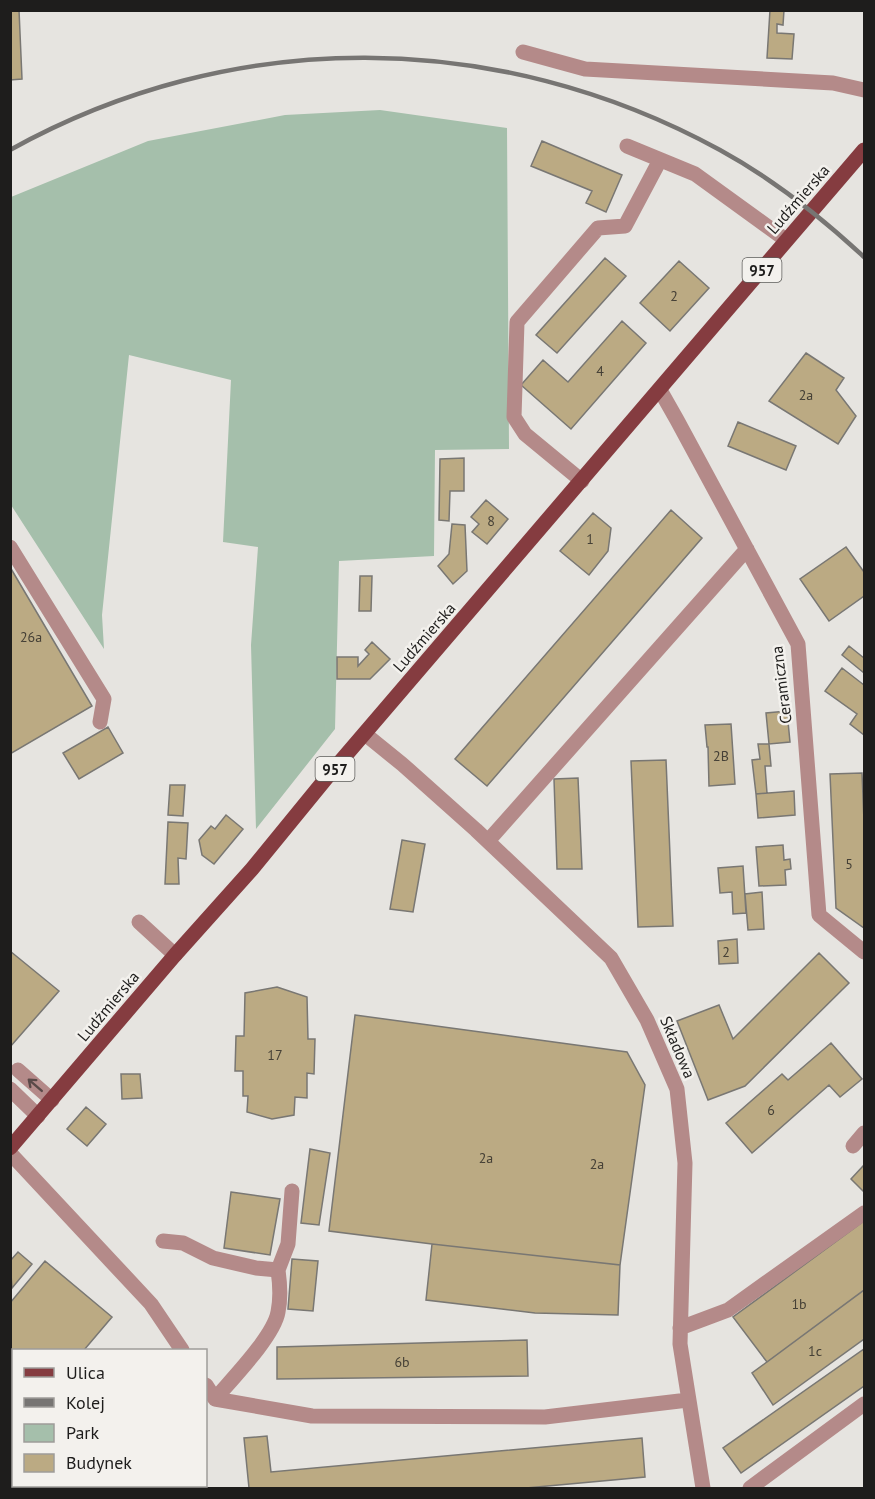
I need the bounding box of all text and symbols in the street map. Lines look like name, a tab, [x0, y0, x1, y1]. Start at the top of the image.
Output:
street label: Ludźmierska	[762, 160, 834, 238]
road number: 957	[742, 258, 782, 282]
house number: 2	[670, 287, 678, 305]
house number: 4	[596, 362, 604, 380]
house number: 2a	[799, 386, 813, 404]
house number: 8	[487, 512, 495, 530]
house number: 1	[586, 530, 594, 548]
street label: Ludźmierska	[388, 598, 460, 676]
house number: 26a	[20, 628, 42, 646]
street label: Ceramiczna	[766, 645, 796, 725]
house number: 2B	[713, 747, 729, 765]
road number: 957	[316, 757, 354, 781]
house number: 5	[845, 855, 853, 873]
house number: 2	[722, 943, 730, 961]
street label: Ludźmierska	[73, 967, 143, 1045]
street label: Składowa	[656, 1013, 700, 1081]
house number: 17	[267, 1046, 283, 1064]
one-way arrow	[28, 1078, 43, 1092]
house number: 6	[767, 1101, 775, 1119]
house number: 2a	[479, 1149, 493, 1167]
house number: 2a	[590, 1155, 604, 1173]
house number: 1b	[791, 1295, 807, 1313]
house number: 1c	[808, 1342, 822, 1360]
legend	[12, 1349, 207, 1487]
house number: 6b	[394, 1353, 410, 1371]
text: Ulica	[66, 1361, 105, 1384]
text: Kolej	[66, 1391, 105, 1414]
text: Park	[66, 1421, 99, 1444]
text: Budynek	[66, 1451, 132, 1474]

